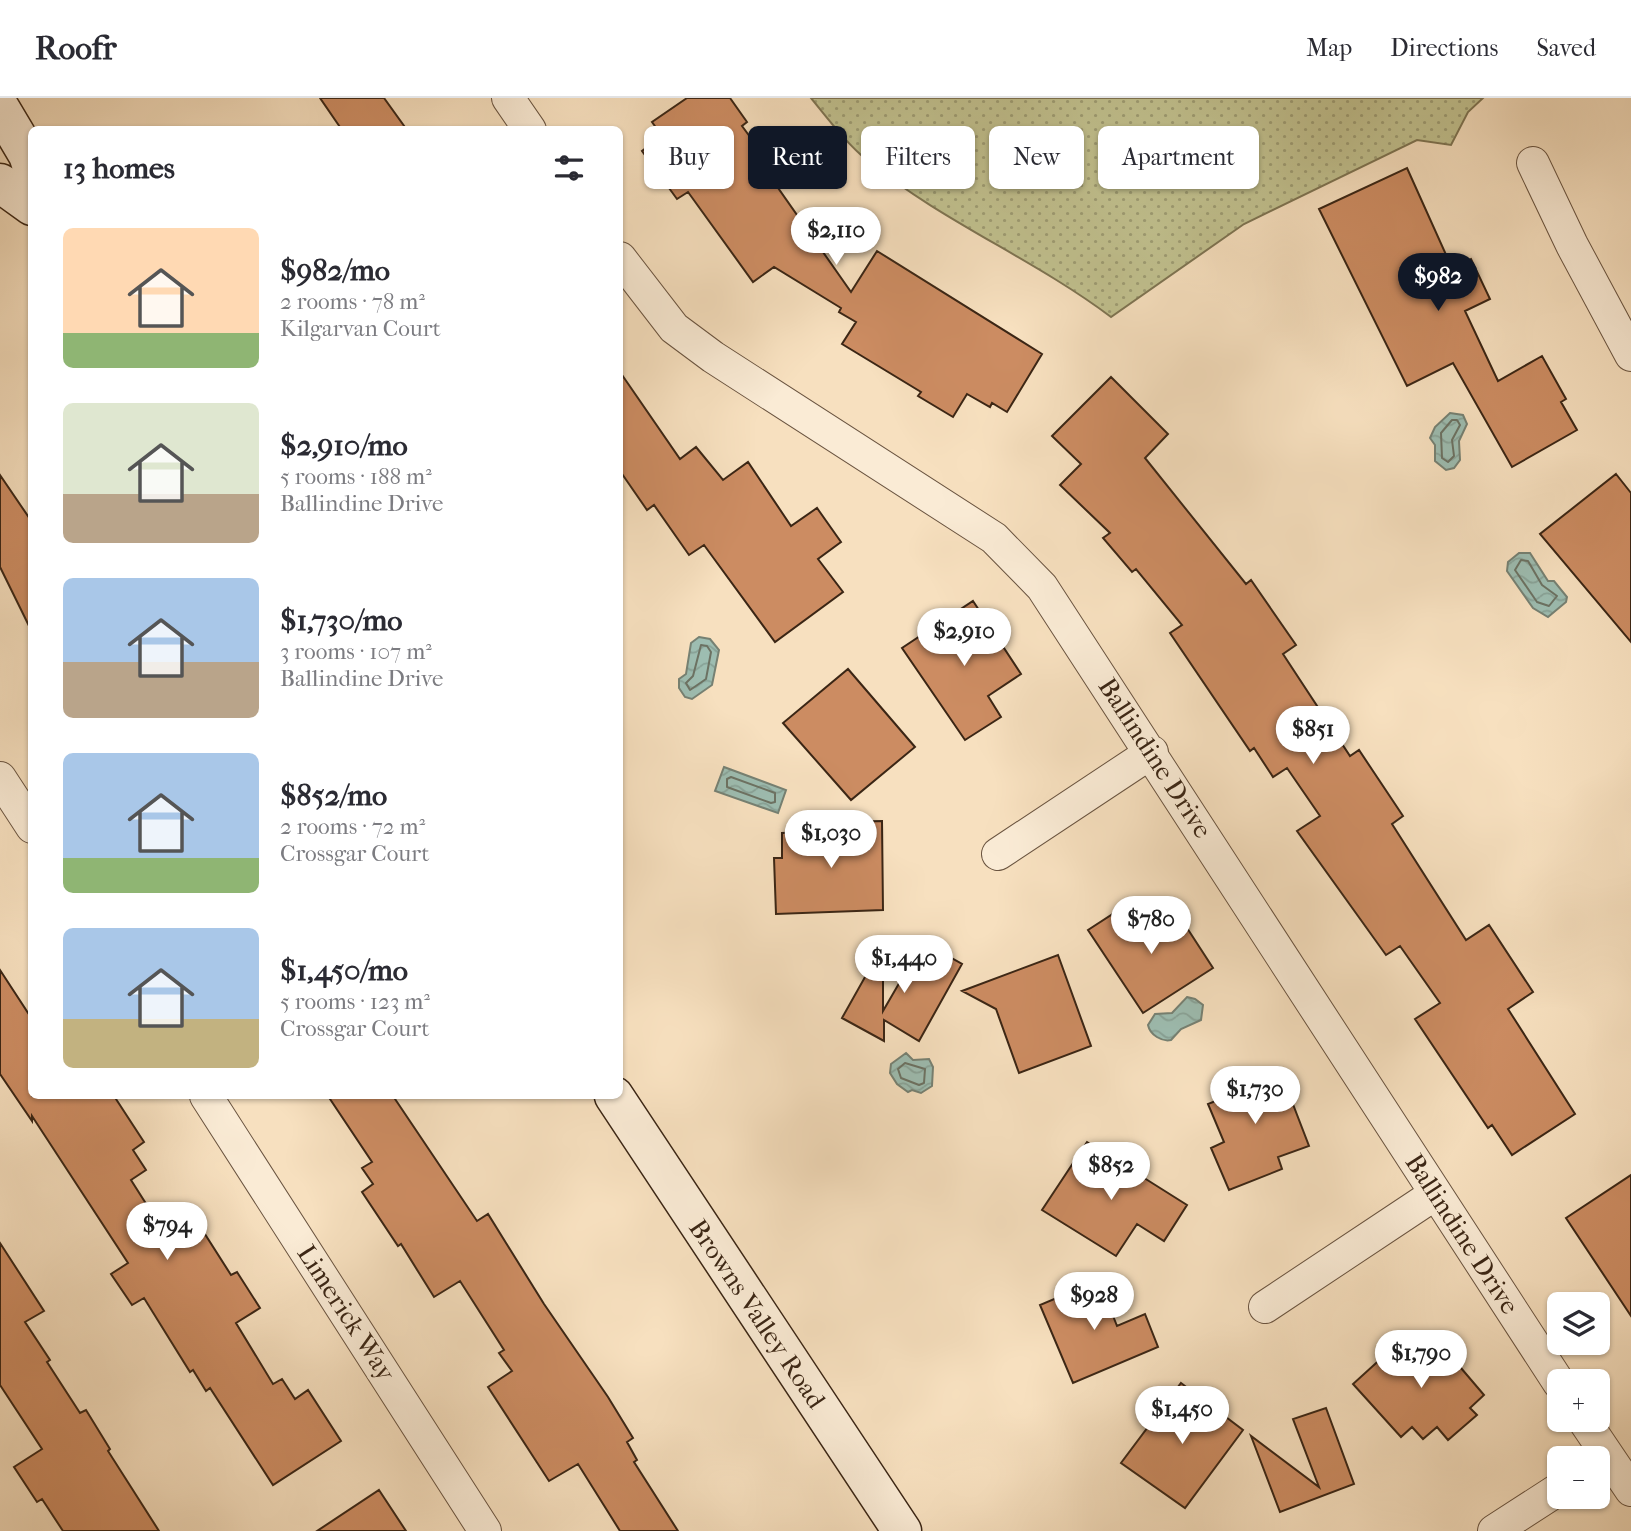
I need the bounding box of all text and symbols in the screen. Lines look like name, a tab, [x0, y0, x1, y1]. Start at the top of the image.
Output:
text: Roofr	[35, 29, 117, 68]
text: Map	[1306, 34, 1352, 62]
text: Directions	[1390, 34, 1498, 62]
text: Saved	[1536, 34, 1596, 62]
chip: Buy	[644, 126, 734, 189]
chip: Rent	[748, 126, 847, 189]
chip: Filters	[861, 126, 975, 189]
chip: New	[989, 126, 1084, 189]
chip: Apartment	[1098, 126, 1259, 189]
icon: filters	[550, 149, 588, 187]
text: 13 homes	[63, 151, 175, 186]
pin: $2,110	[779, 208, 893, 267]
text: $2,110	[807, 216, 865, 243]
text: $982/mo	[280, 253, 390, 288]
pin: $982	[1397, 254, 1479, 313]
icon: home	[119, 256, 203, 340]
text: $982	[1414, 262, 1462, 289]
text: 2 rooms · 78 m²	[280, 288, 425, 315]
text: Kilgarvan Court	[280, 315, 441, 342]
text: $2,910/mo	[280, 428, 408, 463]
icon: home	[119, 431, 203, 515]
text: 5 rooms · 188 m²	[280, 463, 432, 490]
text: Ballindine Drive	[280, 490, 443, 517]
text: $1,730/mo	[280, 603, 402, 638]
icon: home	[119, 606, 203, 690]
pin: $2,910	[907, 608, 1021, 668]
text: $2,910	[933, 617, 995, 644]
text: 3 rooms · 107 m²	[280, 638, 432, 665]
text: Ballindine Drive	[280, 665, 443, 692]
street label: Ballindine Drive	[1092, 672, 1218, 844]
pin: $851	[1272, 706, 1354, 766]
text: $851	[1292, 715, 1334, 742]
text: $852/mo	[280, 778, 387, 813]
icon: home	[119, 781, 203, 865]
pin: $1,030	[774, 810, 888, 870]
text: 2 rooms · 72 m²	[280, 813, 425, 840]
text: $1,030	[801, 819, 861, 846]
text: Crossgar Court	[280, 840, 429, 867]
pin: $780	[1110, 896, 1192, 956]
text: $780	[1127, 905, 1175, 932]
pin: $1,440	[847, 936, 961, 995]
text: $1,440	[871, 944, 937, 971]
text: $1,450/mo	[280, 953, 408, 988]
icon: home	[119, 956, 203, 1040]
text: 5 rooms · 123 m²	[280, 988, 430, 1015]
text: Crossgar Court	[280, 1015, 429, 1042]
pin: $1,730	[1198, 1066, 1312, 1126]
text: $1,730	[1226, 1075, 1284, 1102]
pin: $852	[1070, 1142, 1152, 1202]
street label: Ballindine Drive	[1399, 1148, 1525, 1320]
text: $852	[1088, 1151, 1134, 1178]
pin: $794	[126, 1202, 208, 1262]
text: $794	[142, 1211, 192, 1238]
street label: Browns Valley Road	[682, 1214, 832, 1415]
street label: Limerick Way	[291, 1239, 402, 1388]
pin: $928	[1053, 1272, 1135, 1332]
text: $928	[1070, 1281, 1118, 1308]
map controls	[1547, 1292, 1610, 1509]
button: layers	[1547, 1292, 1610, 1355]
pin: $1,790	[1364, 1330, 1478, 1390]
text: $1,790	[1391, 1339, 1451, 1366]
button: +	[1547, 1369, 1610, 1432]
pin: $1,450	[1125, 1386, 1239, 1446]
text: $1,450	[1151, 1395, 1213, 1422]
button: −	[1547, 1446, 1610, 1509]

